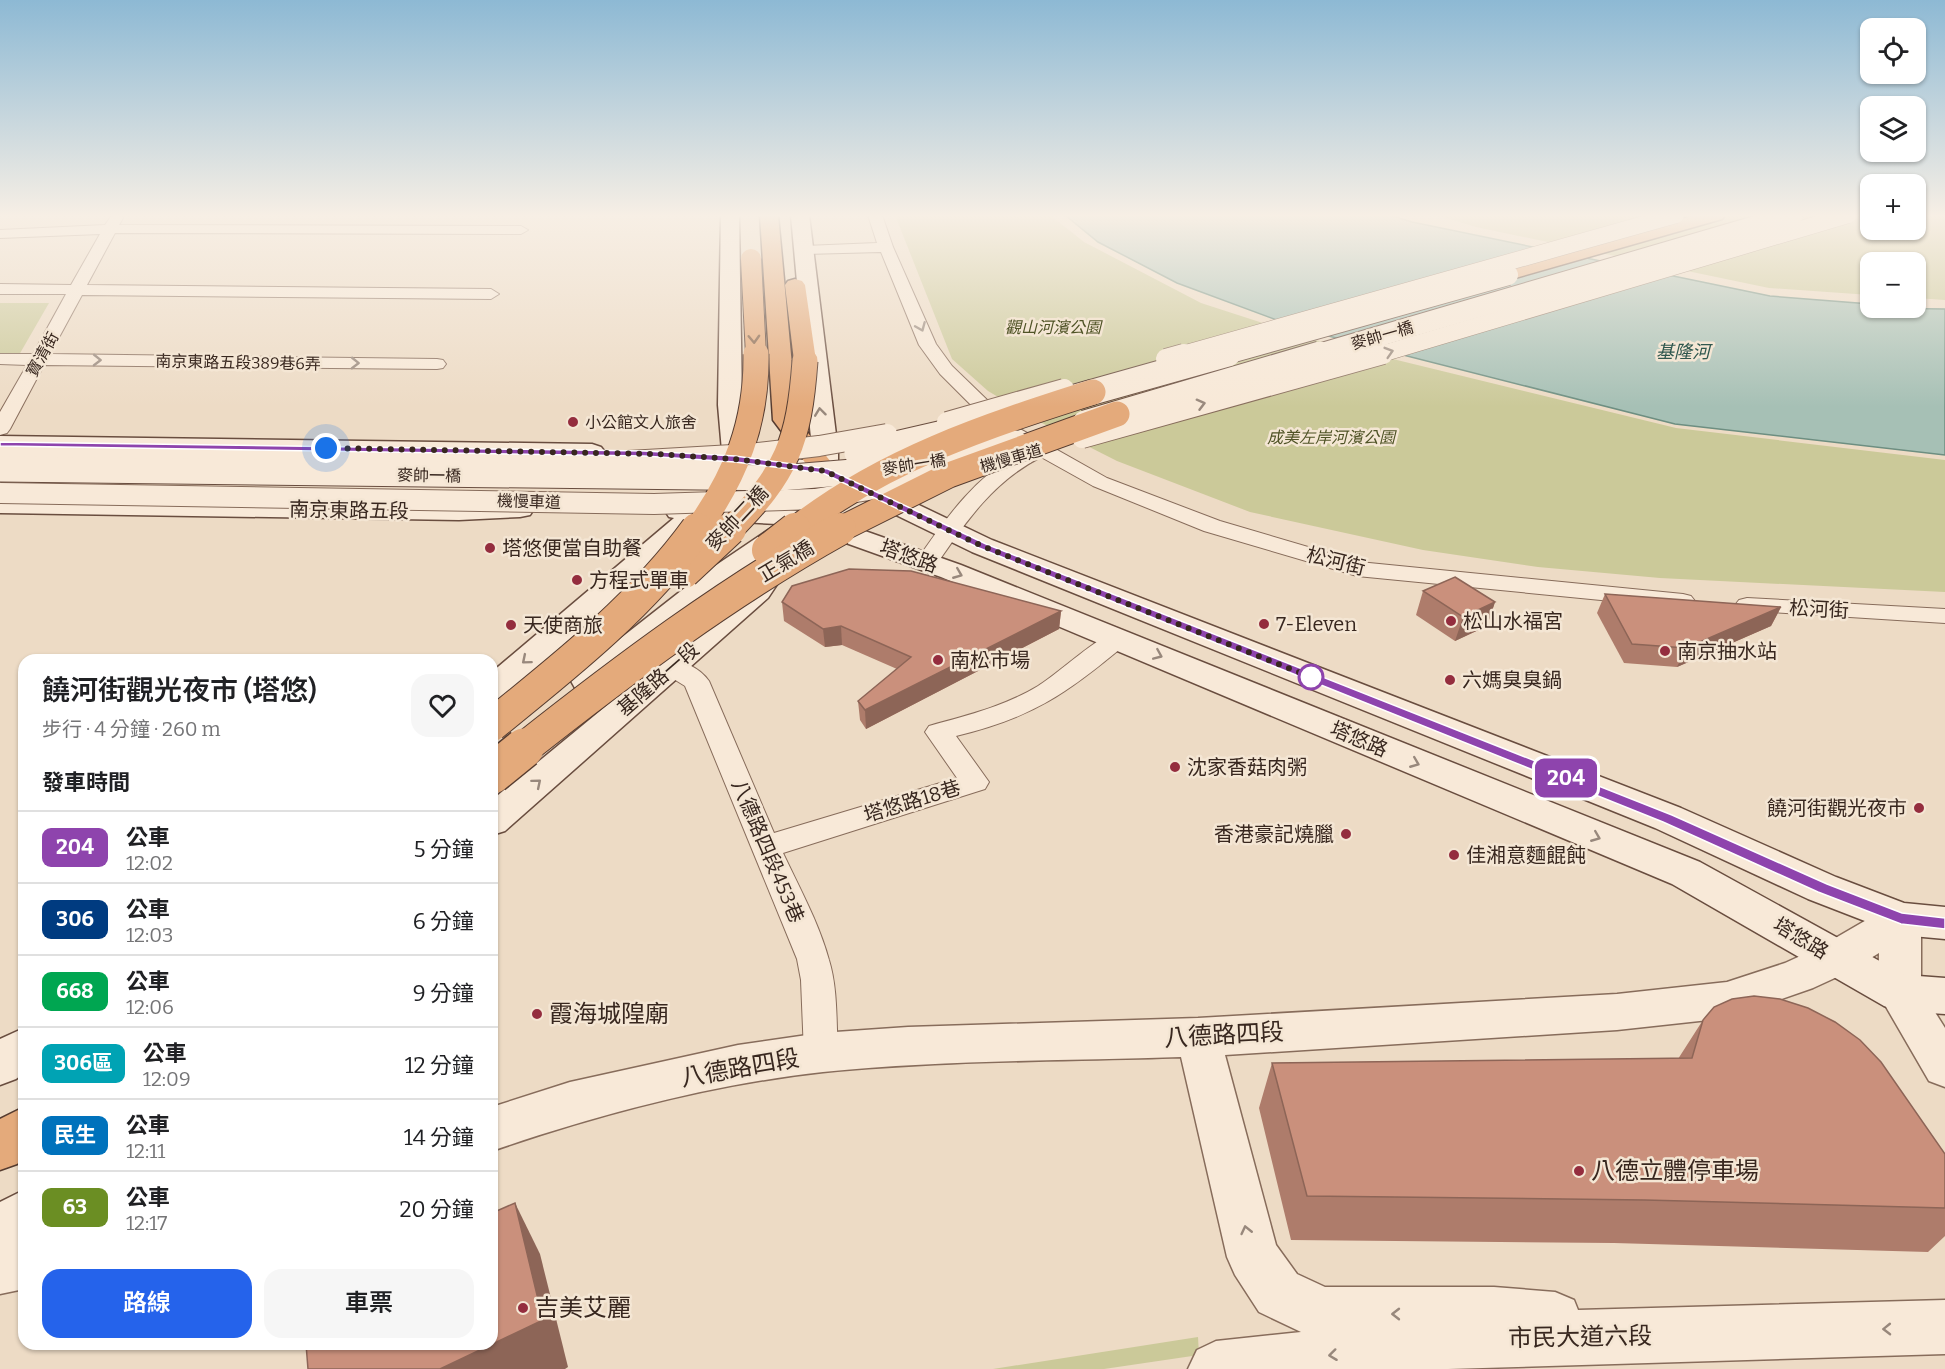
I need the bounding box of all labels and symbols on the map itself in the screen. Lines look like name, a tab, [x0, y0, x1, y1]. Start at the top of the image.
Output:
park label: 觀山河濱公園	[1005, 318, 1103, 337]
street label: 麥帥一橋	[1349, 318, 1416, 353]
one-way arrow	[913, 321, 925, 332]
street label: 寶清街	[22, 329, 62, 380]
one-way arrow	[748, 334, 760, 343]
water label: 基隆河	[1656, 341, 1713, 363]
one-way arrow	[1383, 347, 1394, 359]
street label: 南京東路五段389巷6弄	[155, 352, 321, 373]
one-way arrow	[93, 354, 102, 366]
one-way arrow	[351, 357, 360, 369]
one-way arrow	[1195, 399, 1206, 411]
one-way arrow	[814, 408, 827, 417]
place label: 小公館文人旅舍	[585, 413, 697, 432]
marker: 小公館文人旅舍	[566, 415, 580, 429]
park label: 成美左岸河濱公園	[1267, 428, 1397, 447]
your location	[311, 433, 341, 463]
street label: 機慢車道	[978, 441, 1045, 476]
street label: 麥帥一橋	[881, 450, 947, 479]
street label: 麥帥一橋	[397, 465, 461, 486]
street label: 麥帥二橋	[701, 481, 773, 555]
street label: 機慢車道	[497, 491, 561, 512]
street label: 南京東路五段	[289, 497, 409, 523]
street label: 塔悠路	[877, 534, 941, 578]
street label: 正氣橋	[754, 535, 818, 587]
place label: 塔悠便當自助餐	[502, 536, 642, 560]
marker: 塔悠便當自助餐	[483, 541, 497, 555]
street label: 松河街	[1304, 542, 1368, 580]
one-way arrow	[952, 567, 963, 579]
place label: 方程式單車	[589, 568, 689, 592]
marker: 方程式單車	[570, 573, 584, 587]
street label: 松河街	[1788, 595, 1850, 623]
place label: 松山水福宮	[1463, 609, 1563, 633]
place label: 7-Eleven	[1276, 612, 1357, 636]
place label: 天使商旅	[523, 613, 603, 637]
marker: 松山水福宮	[1444, 614, 1458, 628]
marker: 7-Eleven	[1257, 617, 1271, 631]
marker: 天使商旅	[504, 618, 518, 632]
street label: 基隆路一段	[612, 637, 704, 721]
place label: 南京抽水站	[1677, 639, 1777, 663]
marker: 南京抽水站	[1658, 644, 1672, 658]
place label: 南松市場	[950, 648, 1030, 672]
one-way arrow	[1152, 648, 1163, 660]
one-way arrow	[522, 652, 533, 663]
marker: 南松市場	[931, 653, 945, 667]
unlabelled marker	[1298, 664, 1324, 690]
place label: 六媽臭臭鍋	[1462, 668, 1562, 692]
marker: 六媽臭臭鍋	[1443, 673, 1457, 687]
street label: 塔悠路	[1327, 716, 1391, 762]
place label: 沈家香菇肉粥	[1187, 755, 1307, 779]
one-way arrow	[1409, 756, 1420, 768]
line badge: 204	[1532, 758, 1600, 798]
marker: 沈家香菇肉粥	[1168, 760, 1182, 774]
street label: 塔悠路18巷	[861, 775, 963, 827]
street label: 八德路四段453巷	[727, 776, 809, 926]
one-way arrow	[530, 779, 541, 790]
place label: 饒河街觀光夜市	[1767, 796, 1907, 820]
marker: 饒河街觀光夜市	[1912, 801, 1926, 815]
place label: 香港豪記燒臘	[1214, 822, 1334, 846]
marker: 香港豪記燒臘	[1339, 827, 1353, 841]
one-way arrow	[1590, 830, 1601, 842]
place label: 佳湘意麵餛飩	[1466, 843, 1586, 867]
marker: 佳湘意麵餛飩	[1447, 848, 1461, 862]
street label: 塔悠路	[1769, 912, 1833, 964]
place label: 霞海城隍廟	[549, 1000, 669, 1028]
marker: 霞海城隍廟	[530, 1007, 544, 1021]
street label: 八德路四段	[1163, 1018, 1285, 1052]
street label: 八德路四段	[678, 1044, 802, 1092]
place label: 八德立體停車場	[1591, 1157, 1759, 1185]
marker: 八德立體停車場	[1572, 1164, 1586, 1178]
one-way arrow	[1241, 1225, 1254, 1235]
place label: 吉美艾麗	[535, 1294, 631, 1322]
marker: 吉美艾麗	[516, 1301, 530, 1315]
one-way arrow	[1392, 1308, 1401, 1320]
street label: 市民大道六段	[1508, 1322, 1652, 1352]
one-way arrow	[1882, 1323, 1891, 1335]
one-way arrow	[1329, 1348, 1338, 1361]

